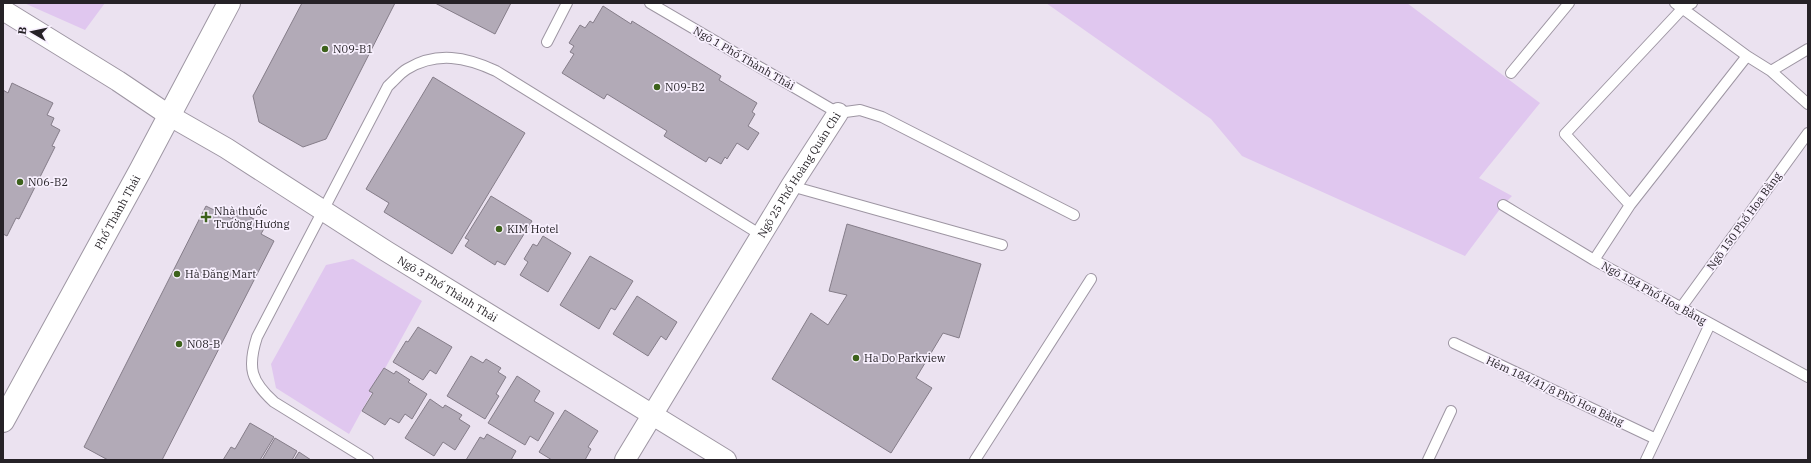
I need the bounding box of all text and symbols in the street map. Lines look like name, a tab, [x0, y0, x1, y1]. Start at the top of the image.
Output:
north arrow	[12, 12, 52, 52]
street label: Ngõ 1 Phố Thành Thái	[691, 23, 798, 93]
text: B	[15, 25, 30, 35]
place label: N09-B1	[333, 42, 373, 56]
marker: N09-B1	[320, 44, 330, 54]
place label: N09-B2	[665, 80, 705, 94]
marker: N09-B2	[652, 82, 662, 92]
street label: Ngõ 25 Phố Hoàng Quán Chi	[754, 109, 844, 240]
street label: Ngõ 150 Phố Hoa Bằng	[1704, 169, 1784, 273]
street label: Phố Thành Thái	[91, 172, 144, 252]
place label: N06-B2	[28, 175, 68, 189]
marker: N06-B2	[15, 177, 25, 187]
place label: Nhà thuốc Trường Hương	[214, 204, 289, 231]
marker: Nhà thuốc Trường Hương	[201, 212, 211, 222]
place label: KIM Hotel	[507, 222, 559, 236]
marker: KIM Hotel	[494, 224, 504, 234]
street label: Ngõ 3 Phố Thành Thái	[395, 253, 501, 325]
street label: Ngõ 184 Phố Hoa Bằng	[1599, 258, 1709, 328]
place label: Hà Đăng Mart	[185, 267, 256, 281]
marker: Hà Đăng Mart	[172, 269, 182, 279]
place label: N08-B	[187, 337, 220, 351]
marker: N08-B	[174, 339, 184, 349]
place label: Ha Do Parkview	[864, 351, 946, 365]
marker: Ha Do Parkview	[851, 353, 861, 363]
street label: Hẻm 184/41/8 Phố Hoa Bằng	[1484, 353, 1626, 429]

